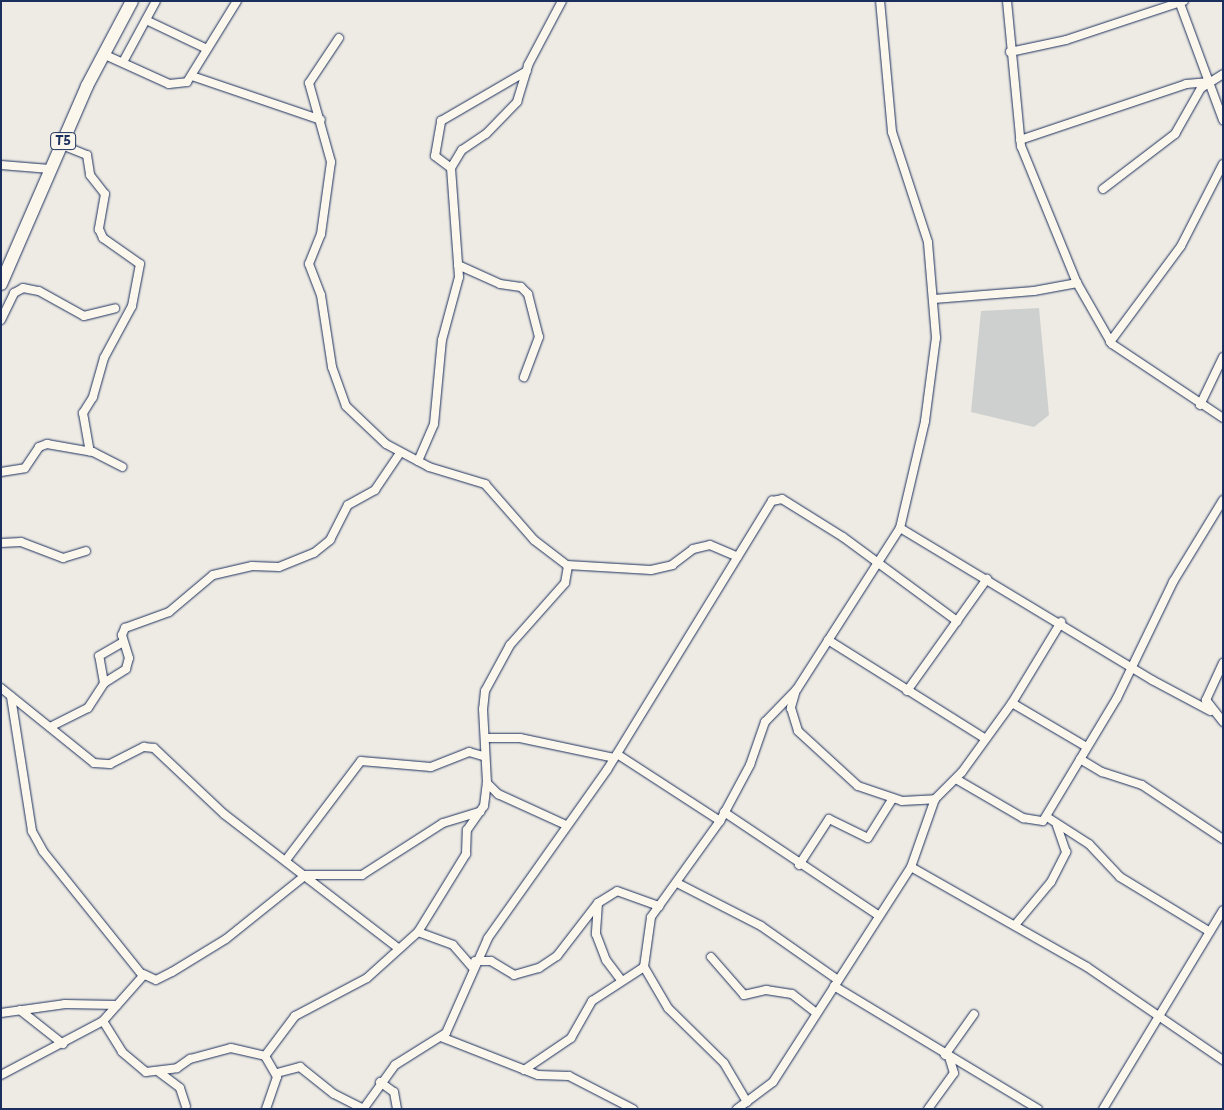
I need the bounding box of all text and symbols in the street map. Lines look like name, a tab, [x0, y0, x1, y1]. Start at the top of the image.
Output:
road number: T5	[49, 132, 77, 150]

